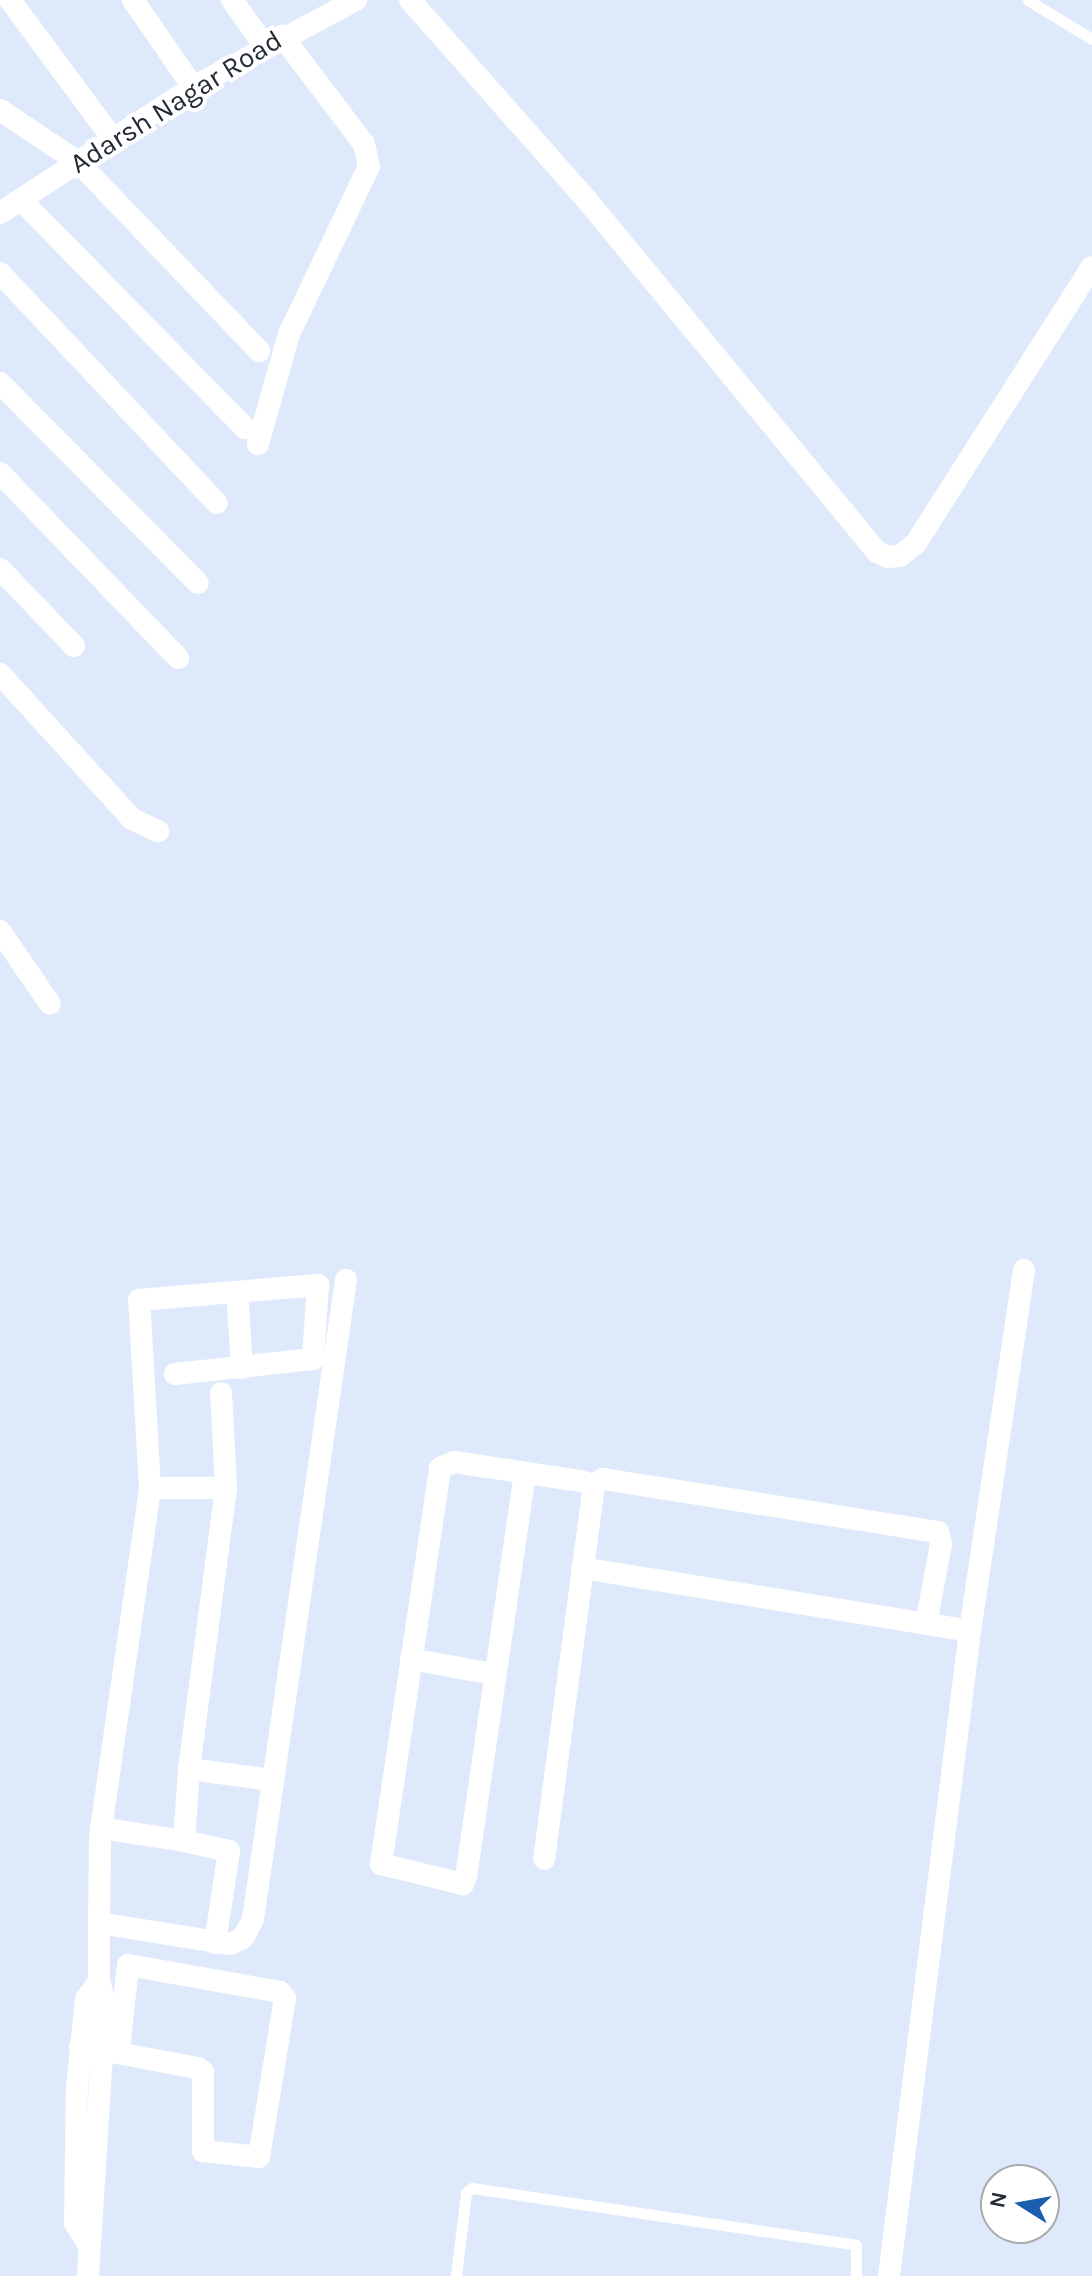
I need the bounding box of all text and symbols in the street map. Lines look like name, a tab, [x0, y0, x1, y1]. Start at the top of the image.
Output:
street label: Adarsh Nagar Road	[64, 23, 288, 181]
north arrow	[980, 2164, 1060, 2244]
text: N	[984, 2190, 1013, 2210]

